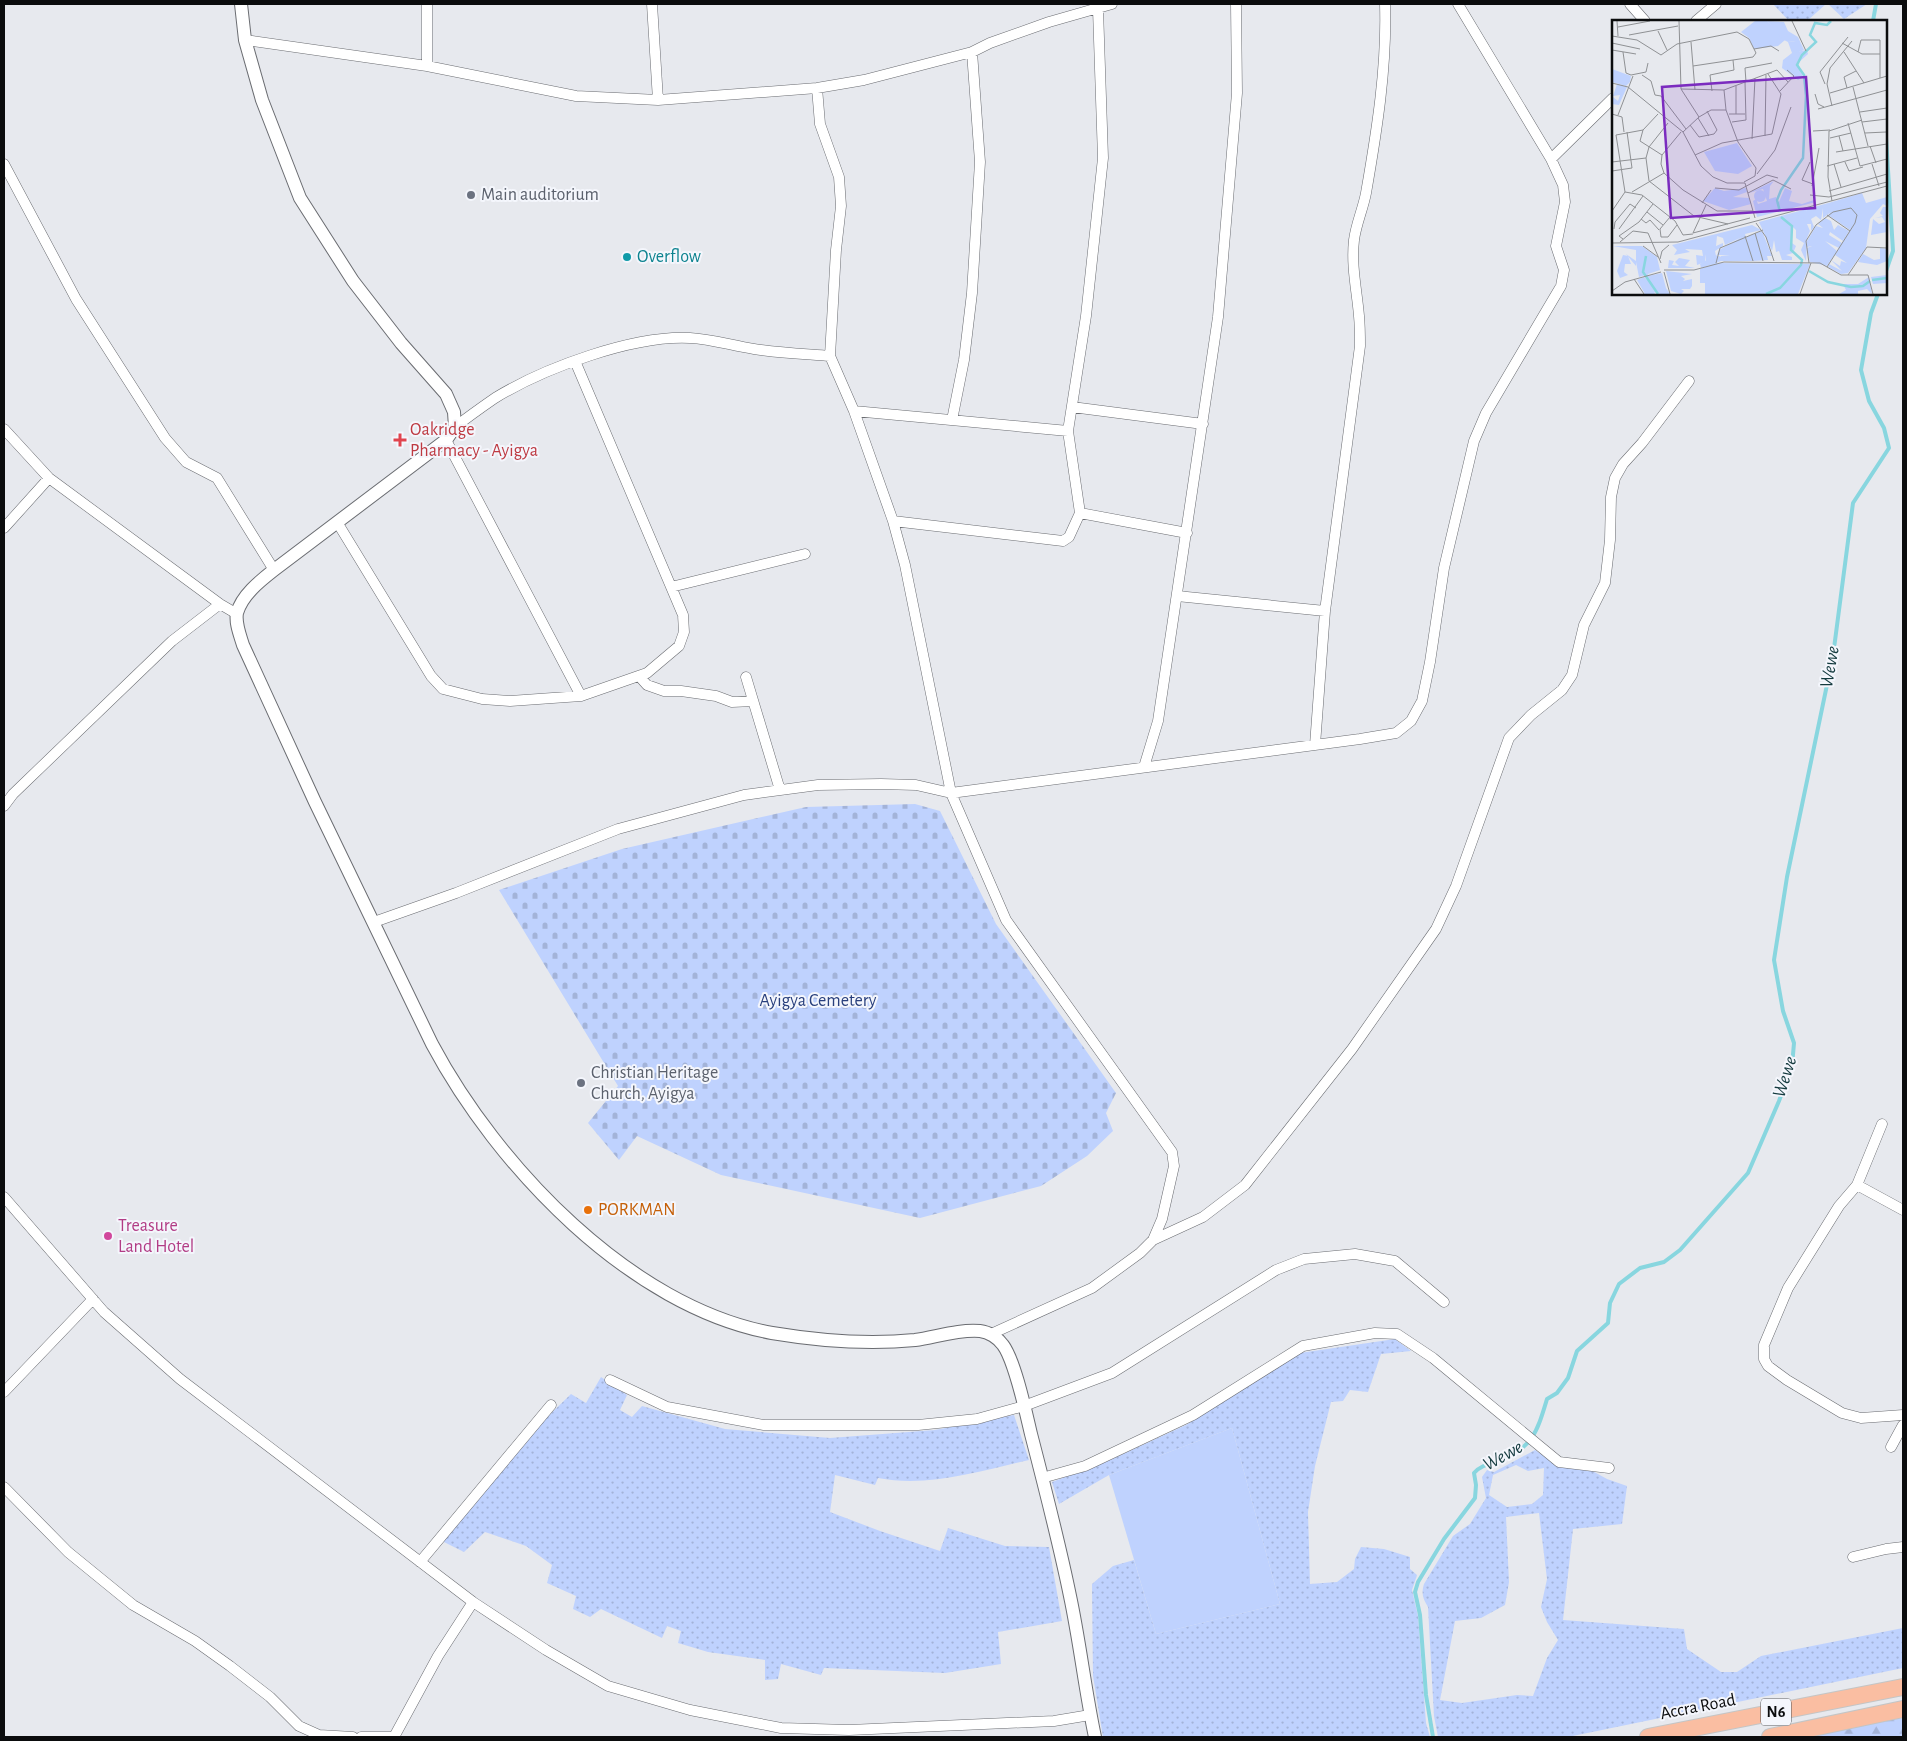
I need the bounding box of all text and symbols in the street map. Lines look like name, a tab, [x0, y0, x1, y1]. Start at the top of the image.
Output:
inset map	[1612, 20, 1887, 295]
place label: Main auditorium	[481, 186, 599, 204]
marker: Main auditorium	[465, 189, 477, 201]
place label: Overflow	[637, 248, 701, 266]
marker: Overflow	[621, 251, 633, 263]
place label: Oakridge Pharmacy - Ayigya	[410, 421, 538, 460]
marker: Oakridge Pharmacy - Ayigya	[394, 434, 406, 446]
water label: Wewe	[1817, 645, 1843, 689]
park label: Ayigya Cemetery	[759, 992, 877, 1010]
water label: Wewe	[1769, 1054, 1801, 1100]
place label: Christian Heritage Church, Ayigya	[591, 1064, 718, 1103]
marker: Christian Heritage Church, Ayigya	[575, 1077, 587, 1089]
place label: PORKMAN	[598, 1201, 676, 1219]
marker: PORKMAN	[582, 1204, 594, 1216]
place label: Treasure Land Hotel	[118, 1217, 194, 1256]
marker: Treasure Land Hotel	[102, 1230, 114, 1242]
water label: Wewe	[1480, 1437, 1526, 1475]
street label: Accra Road	[1659, 1691, 1737, 1723]
road number: N6	[1761, 1698, 1791, 1725]

